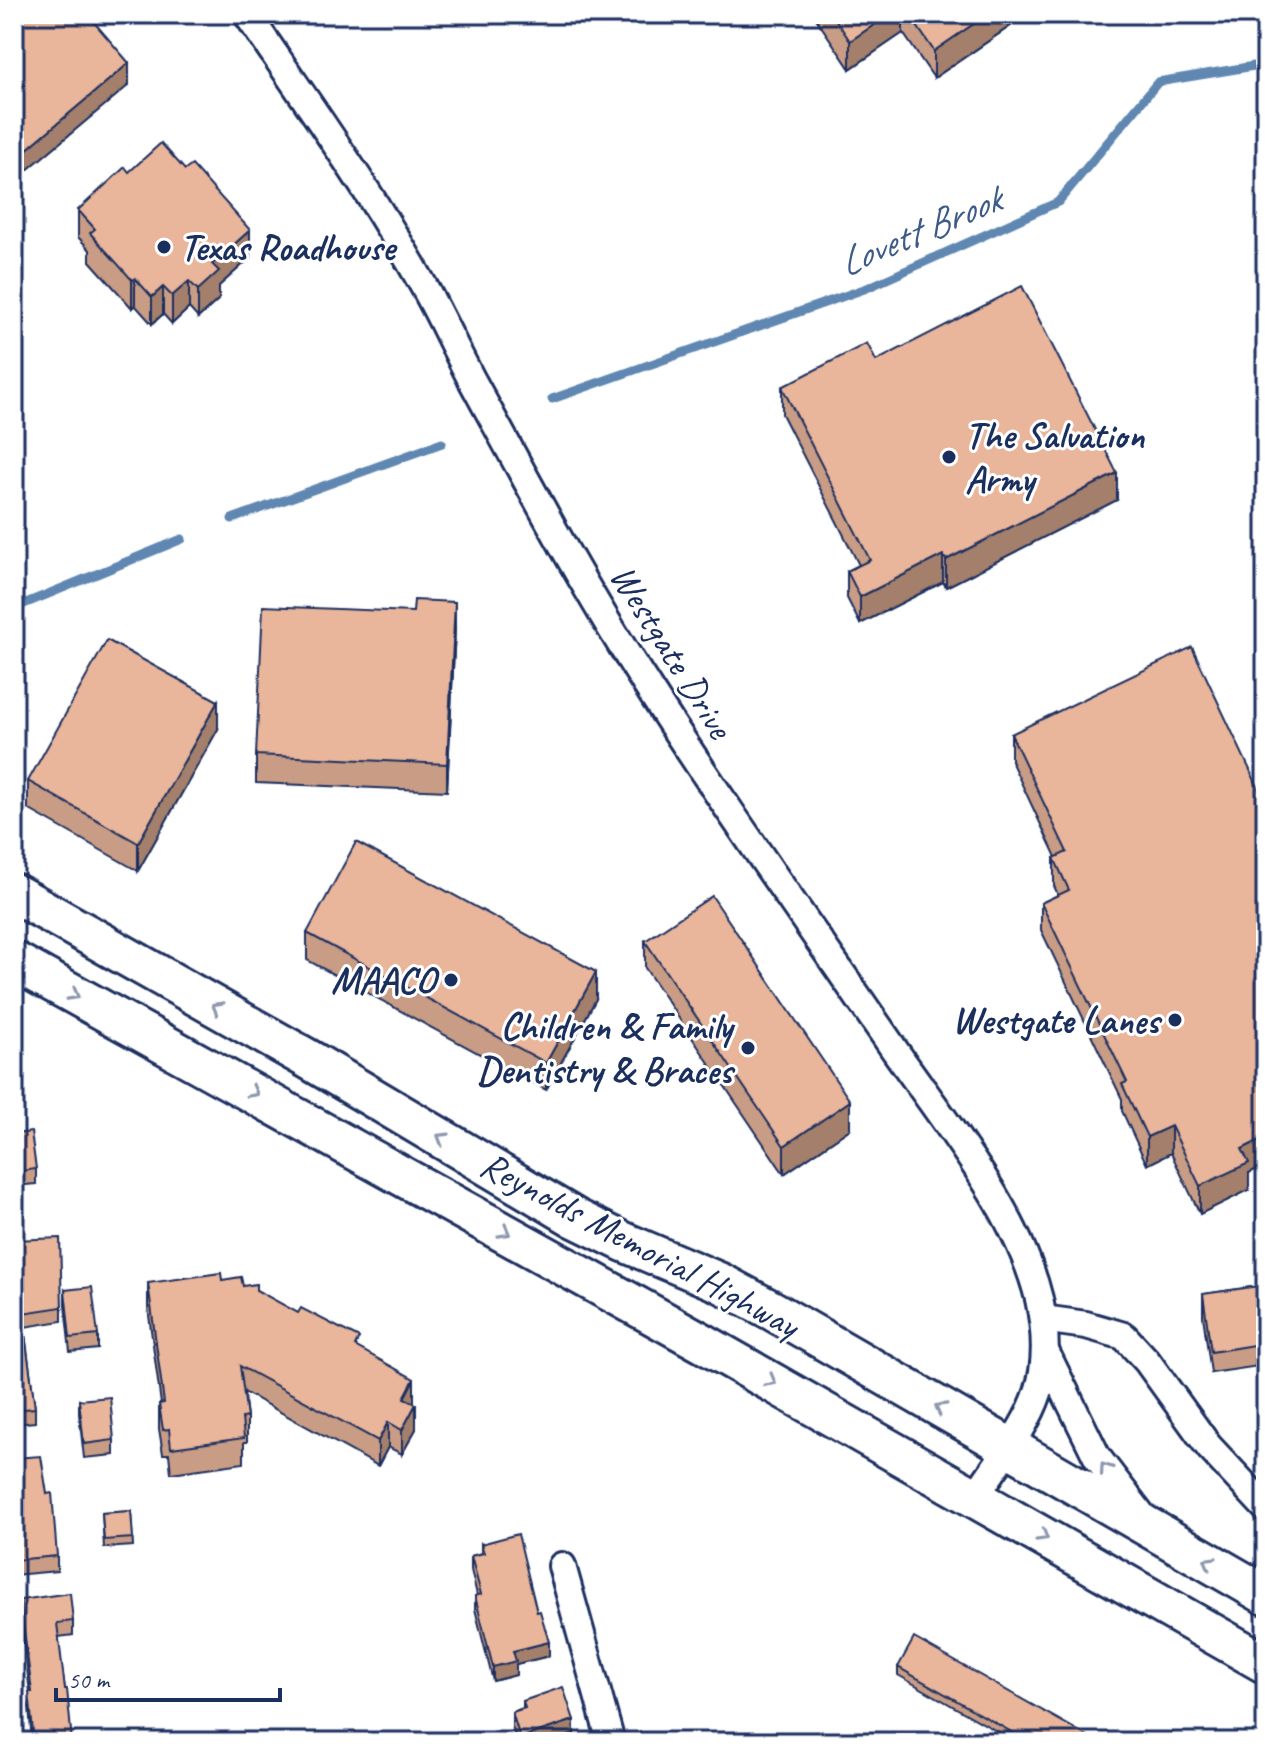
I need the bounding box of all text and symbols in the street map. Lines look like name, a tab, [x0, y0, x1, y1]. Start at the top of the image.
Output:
water label: Lovett Brook	[831, 172, 1014, 287]
place label: Texas Roadhouse	[180, 224, 398, 271]
marker: Texas Roadhouse	[155, 238, 173, 256]
place label: The Salvation Army	[965, 412, 1146, 503]
marker: The Salvation Army	[940, 448, 958, 466]
street label: Westgate Drive	[600, 556, 745, 749]
place label: MAACO	[331, 957, 440, 1004]
marker: MAACO	[442, 971, 460, 989]
one-way arrow	[66, 985, 80, 1001]
place label: Westgate Lanes	[952, 997, 1163, 1044]
one-way arrow	[211, 1001, 226, 1017]
place label: Children & Family Dentistry & Braces	[477, 1003, 736, 1094]
marker: Westgate Lanes	[1166, 1011, 1184, 1029]
marker: Children & Family Dentistry & Braces	[739, 1039, 757, 1057]
one-way arrow	[244, 1083, 259, 1098]
one-way arrow	[436, 1132, 451, 1148]
street label: Reynolds Memorial Highway	[473, 1141, 810, 1350]
one-way arrow	[497, 1222, 511, 1237]
one-way arrow	[763, 1372, 777, 1387]
one-way arrow	[935, 1402, 949, 1418]
one-way arrow	[1100, 1462, 1115, 1476]
one-way arrow	[1034, 1526, 1049, 1542]
one-way arrow	[1203, 1556, 1218, 1572]
scale bar	[56, 1652, 280, 1702]
text: 50 m	[68, 1665, 111, 1695]

